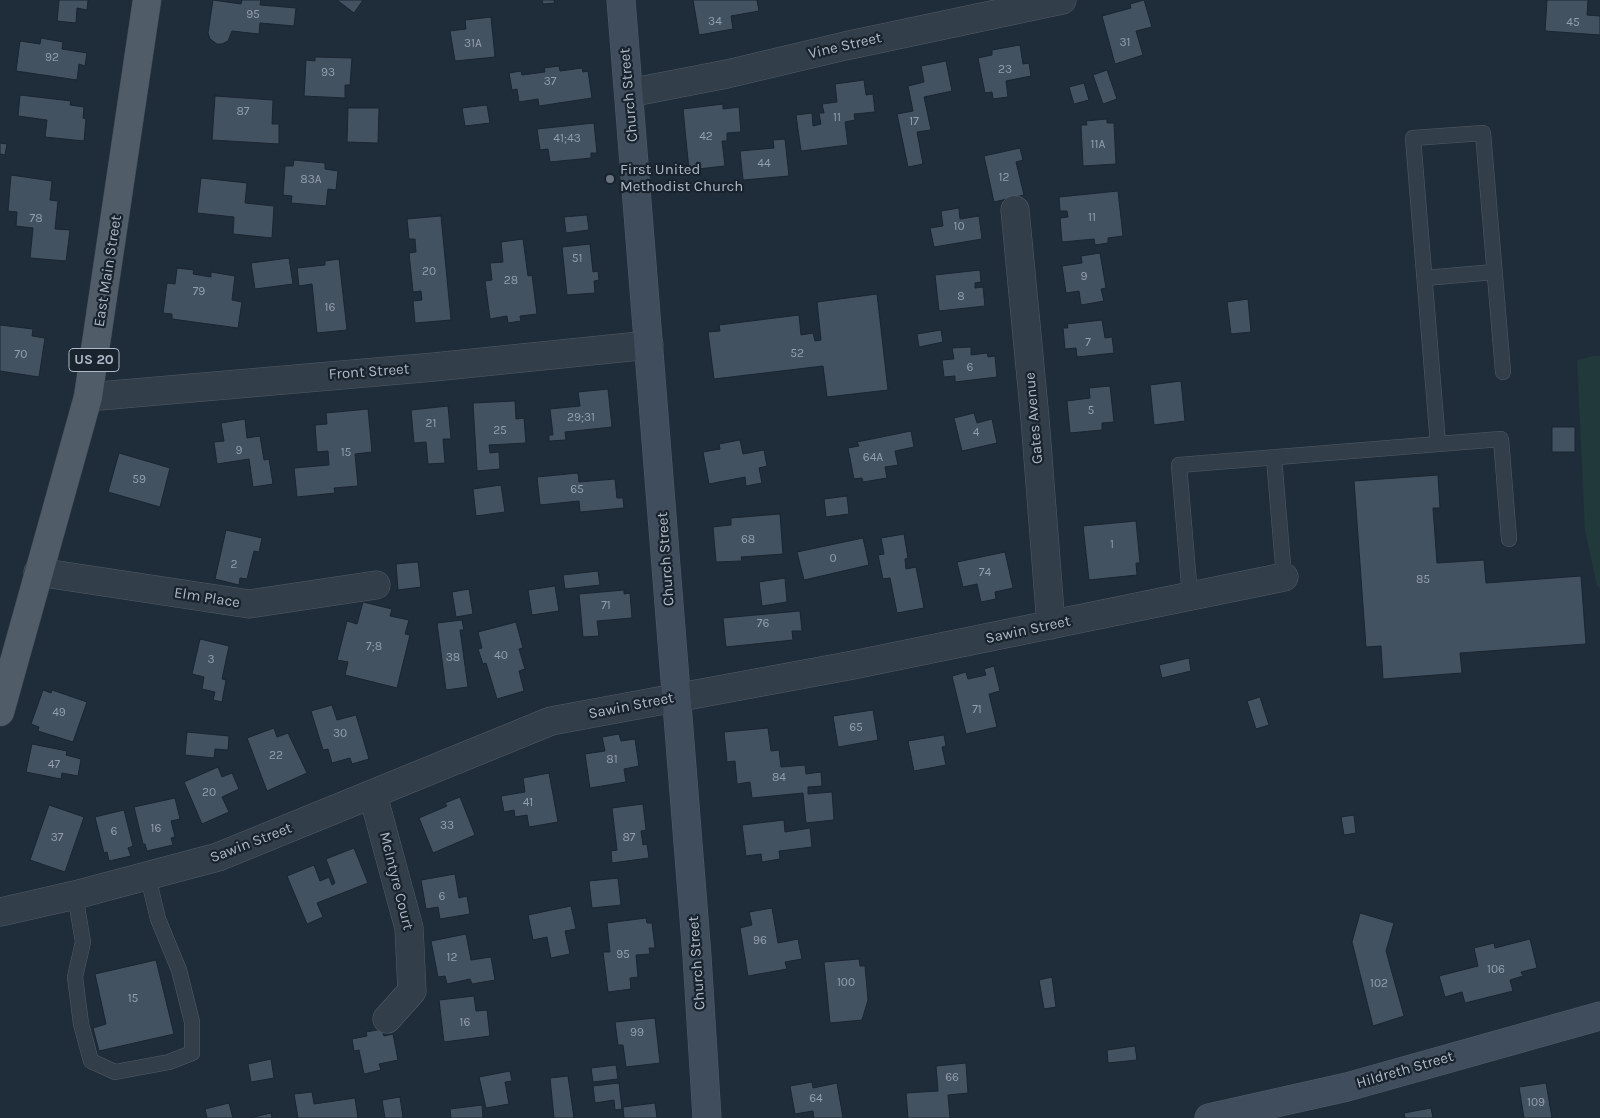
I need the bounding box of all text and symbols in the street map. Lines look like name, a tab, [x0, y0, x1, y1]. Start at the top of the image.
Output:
house number: 95	[246, 8, 260, 22]
house number: 34	[708, 15, 722, 29]
house number: 45	[1566, 16, 1580, 30]
street label: Vine Street	[807, 29, 883, 63]
house number: 31	[1119, 36, 1131, 50]
house number: 31A	[464, 37, 482, 51]
street label: Church Street	[616, 47, 642, 143]
house number: 92	[45, 51, 59, 65]
house number: 23	[998, 63, 1012, 77]
house number: 93	[321, 66, 335, 80]
house number: 37	[544, 75, 556, 89]
house number: 87	[236, 105, 250, 119]
house number: 11	[833, 111, 841, 125]
house number: 17	[909, 115, 919, 129]
house number: 42	[699, 130, 713, 144]
house number: 41;43	[553, 132, 581, 146]
house number: 11A	[1091, 138, 1105, 152]
house number: 44	[757, 157, 771, 171]
place label: First United Methodist Church	[620, 161, 743, 196]
house number: 12	[999, 171, 1009, 185]
house number: 83A	[300, 173, 322, 187]
marker: First United Methodist Church	[604, 173, 616, 185]
house number: 11	[1088, 211, 1096, 225]
house number: 78	[29, 212, 43, 226]
street label: East Main Street	[90, 214, 126, 328]
house number: 10	[953, 220, 965, 234]
house number: 51	[572, 252, 582, 266]
house number: 20	[422, 265, 436, 279]
house number: 9	[1081, 270, 1087, 284]
house number: 28	[504, 274, 518, 288]
house number: 79	[193, 285, 205, 299]
house number: 8	[957, 290, 965, 304]
house number: 16	[325, 301, 335, 315]
house number: 7	[1085, 336, 1091, 350]
house number: 52	[790, 347, 804, 361]
house number: 70	[15, 348, 27, 362]
road number: US 20	[69, 348, 119, 372]
street label: Front Street	[328, 360, 410, 384]
house number: 6	[967, 361, 973, 375]
street label: Gates Avenue	[1021, 371, 1047, 465]
house number: 5	[1088, 404, 1094, 418]
house number: 29;31	[567, 411, 595, 425]
house number: 21	[426, 417, 436, 431]
house number: 25	[493, 424, 507, 438]
house number: 4	[973, 426, 979, 440]
house number: 9	[236, 444, 242, 458]
house number: 15	[341, 446, 351, 460]
house number: 64A	[863, 451, 883, 465]
house number: 59	[132, 473, 146, 487]
house number: 65	[570, 483, 584, 497]
street label: Church Street	[654, 511, 678, 607]
house number: 68	[741, 533, 755, 547]
house number: 1	[1110, 538, 1114, 552]
house number: 0	[829, 552, 837, 566]
house number: 2	[231, 558, 237, 572]
house number: 74	[979, 566, 991, 580]
house number: 85	[1416, 573, 1430, 587]
street label: Elm Place	[173, 584, 241, 612]
house number: 71	[601, 599, 611, 613]
street label: Sawin Street	[984, 612, 1072, 648]
house number: 76	[757, 617, 769, 631]
house number: 7;8	[366, 640, 382, 654]
house number: 40	[494, 649, 508, 663]
house number: 38	[446, 651, 460, 665]
house number: 3	[207, 653, 215, 667]
street label: Sawin Street	[587, 689, 675, 723]
house number: 71	[972, 703, 982, 717]
house number: 49	[52, 706, 66, 720]
house number: 65	[849, 721, 863, 735]
house number: 30	[333, 727, 347, 741]
house number: 22	[269, 749, 283, 763]
house number: 81	[606, 753, 618, 767]
house number: 47	[48, 758, 60, 772]
house number: 84	[772, 771, 786, 785]
house number: 20	[202, 786, 216, 800]
house number: 41	[523, 796, 533, 810]
street label: Sawin Street	[207, 819, 295, 867]
house number: 33	[440, 819, 454, 833]
house number: 16	[151, 822, 161, 836]
house number: 6	[111, 825, 117, 839]
street label: McIntyre Court	[375, 830, 417, 932]
house number: 37	[51, 831, 63, 845]
house number: 87	[622, 831, 636, 845]
house number: 6	[439, 890, 445, 904]
street label: Church Street	[685, 915, 709, 1011]
house number: 96	[753, 934, 767, 948]
house number: 95	[616, 948, 630, 962]
house number: 12	[447, 951, 457, 965]
house number: 106	[1487, 963, 1505, 977]
house number: 100	[837, 976, 855, 990]
house number: 102	[1370, 977, 1388, 991]
house number: 15	[128, 992, 138, 1006]
house number: 16	[460, 1016, 470, 1030]
house number: 99	[630, 1026, 644, 1040]
street label: Hildreth Street	[1354, 1048, 1456, 1092]
house number: 66	[945, 1071, 959, 1085]
house number: 64	[809, 1092, 823, 1106]
house number: 109	[1527, 1096, 1545, 1110]

